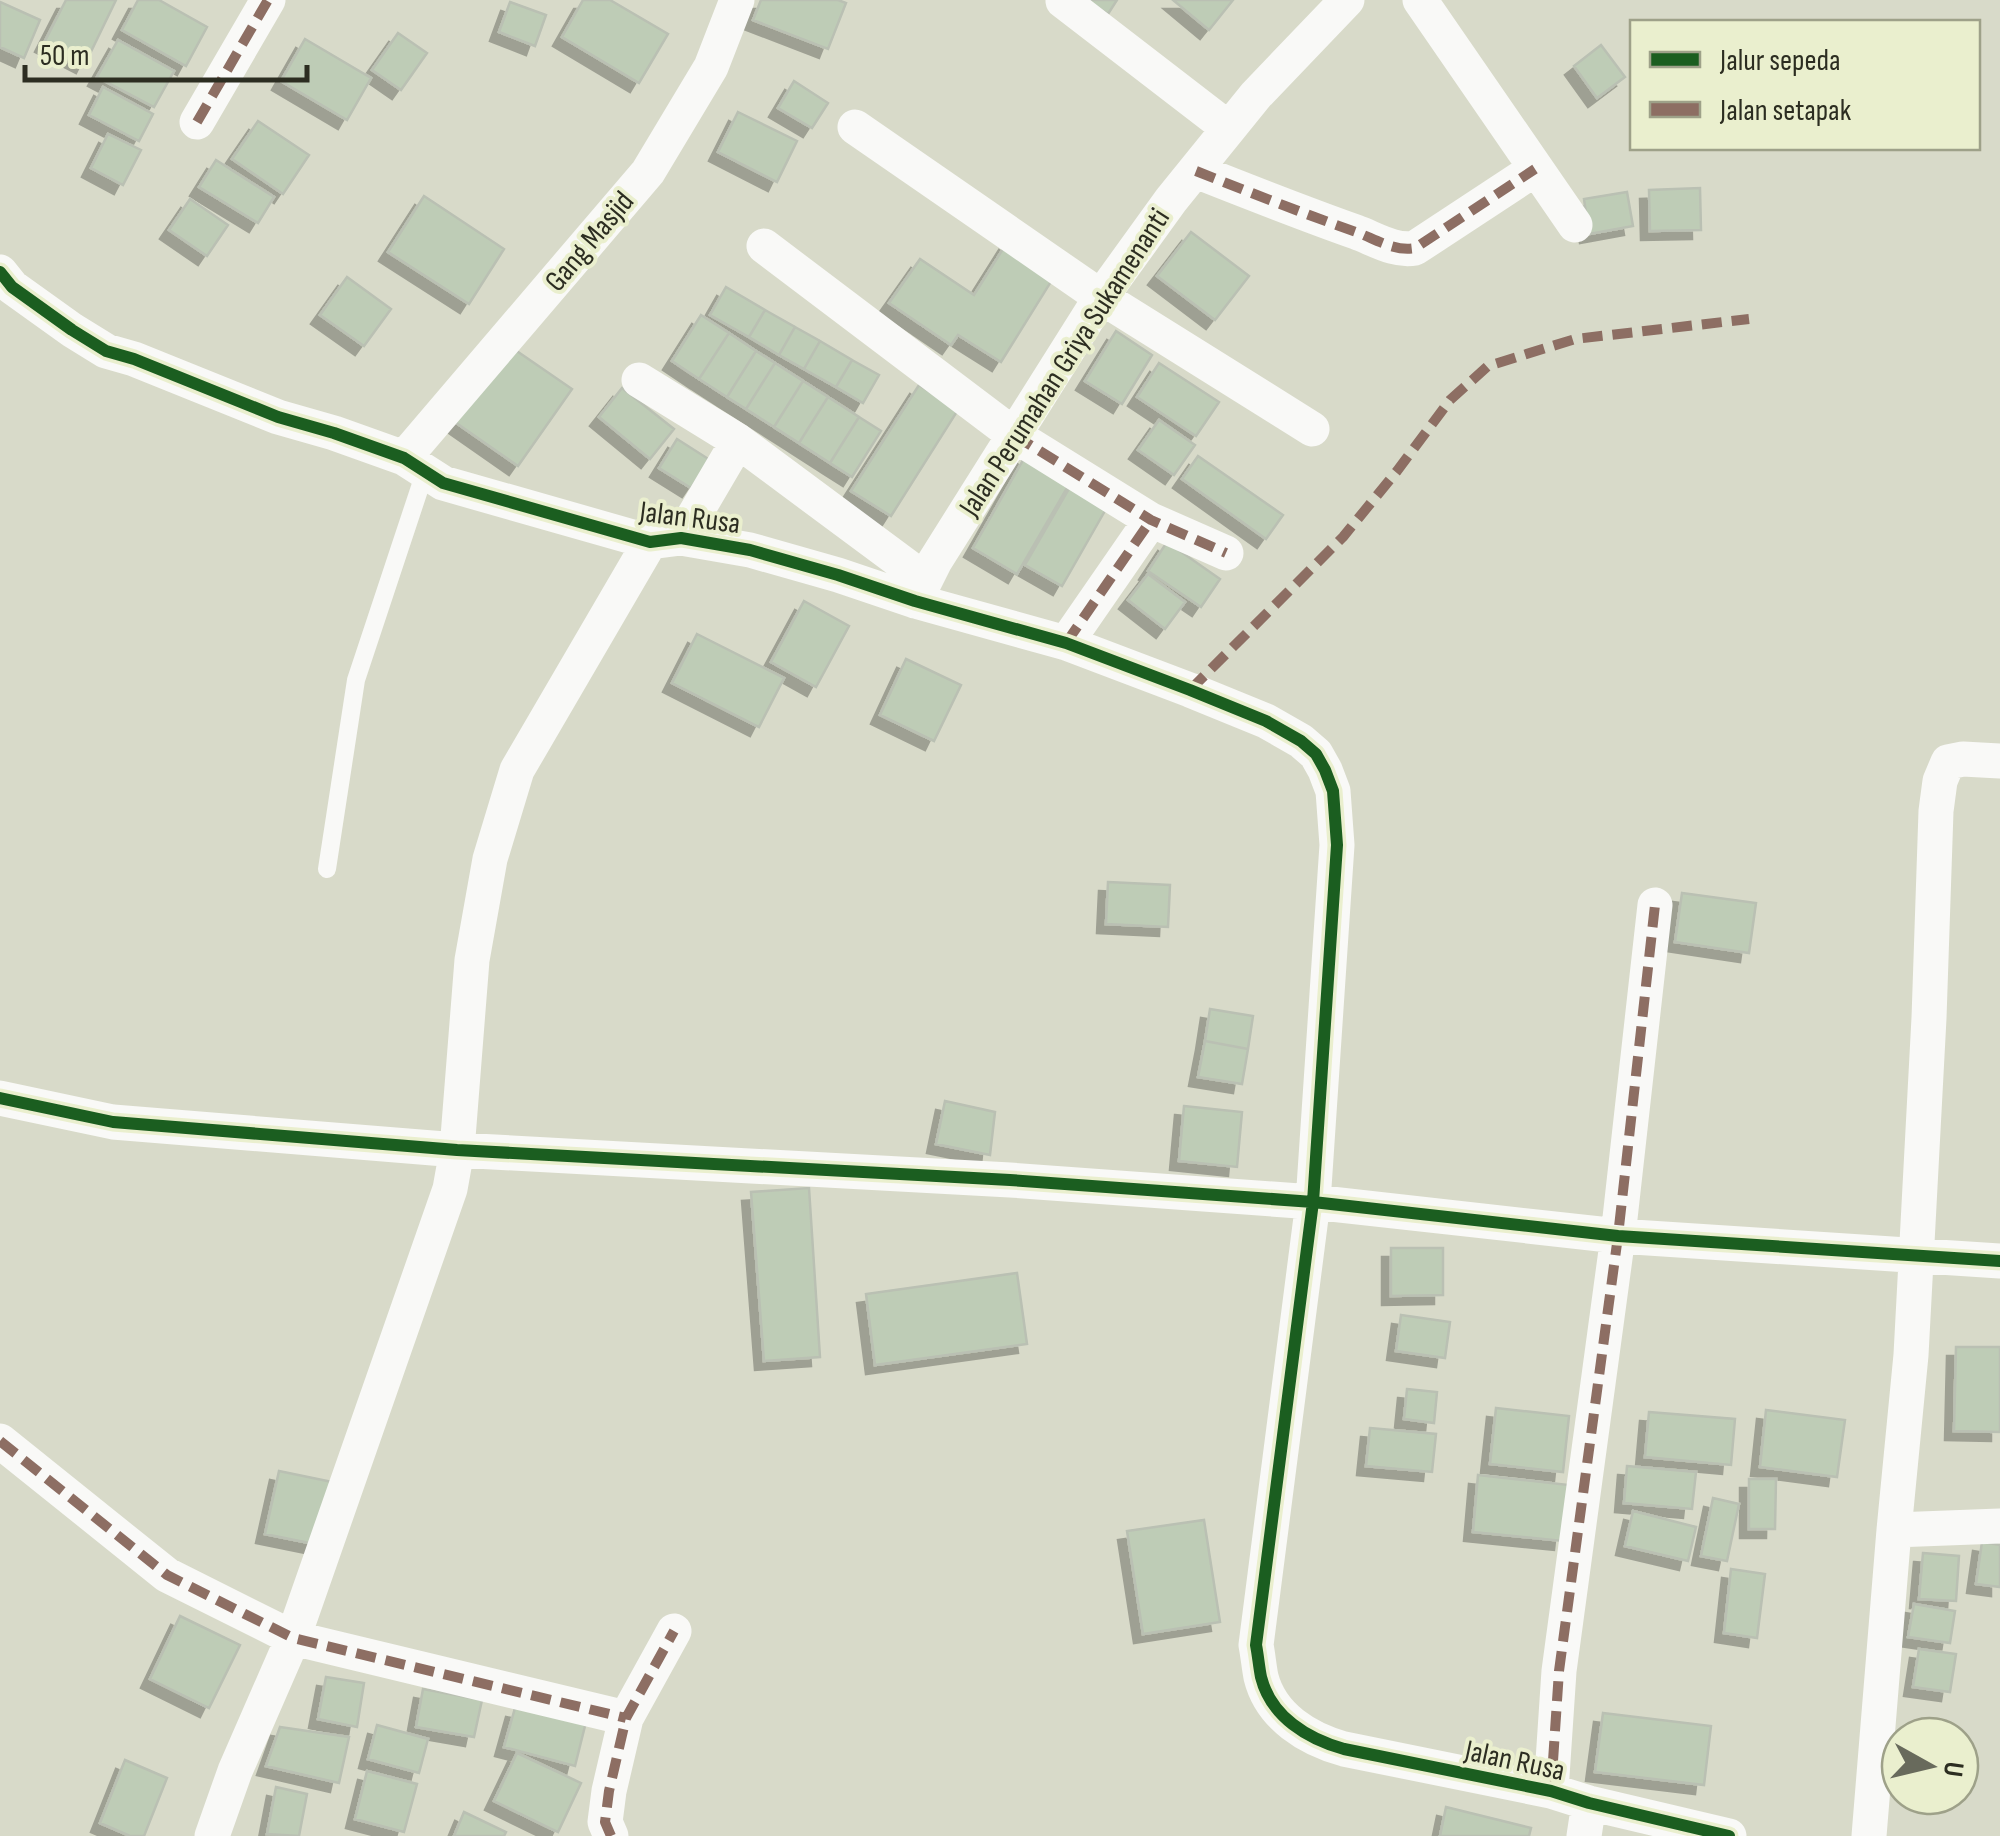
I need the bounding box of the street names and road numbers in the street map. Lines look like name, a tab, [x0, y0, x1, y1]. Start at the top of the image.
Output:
street label: Gang Masjid	[538, 184, 642, 299]
street label: Jalan Perumahan Griya Sukamenanti	[951, 202, 1178, 524]
street label: Jalan Rusa	[637, 494, 742, 542]
street label: Jalan Rusa	[1461, 1733, 1568, 1789]

